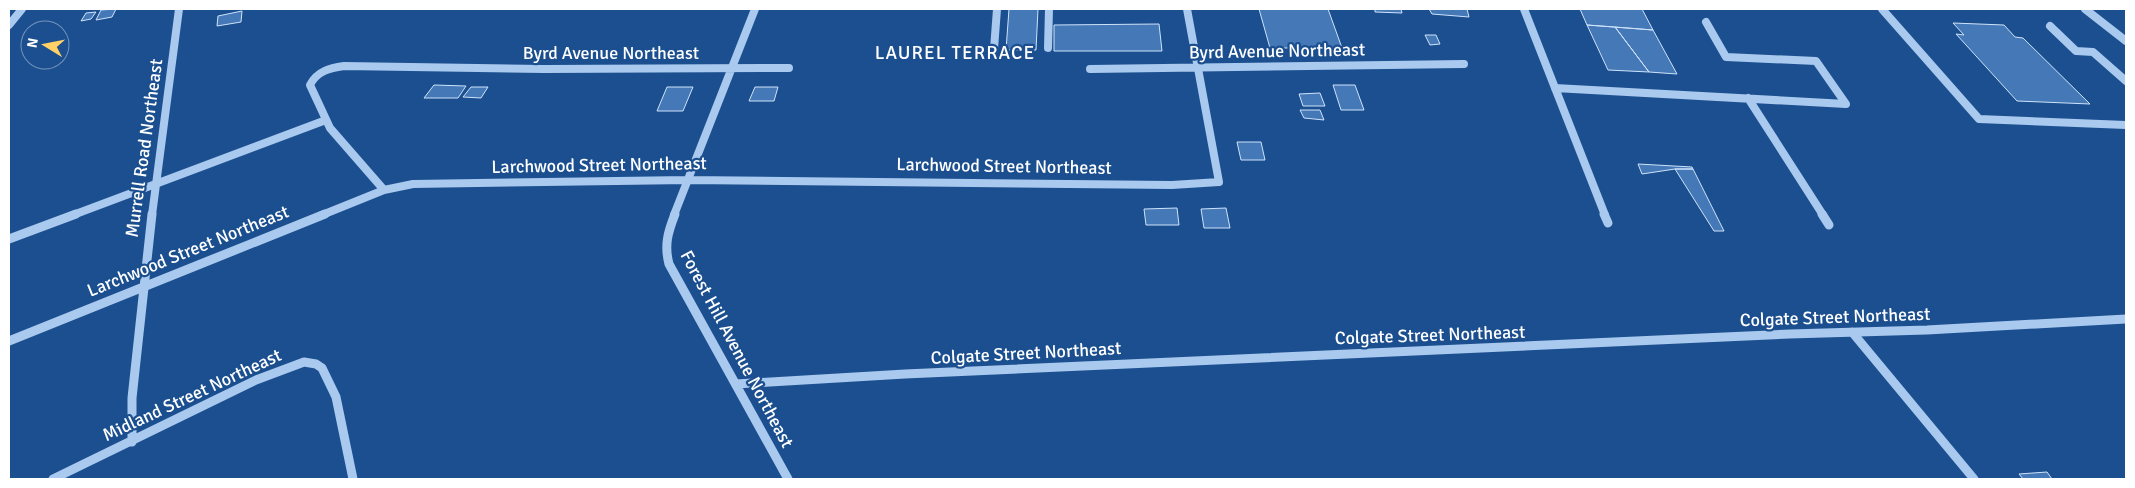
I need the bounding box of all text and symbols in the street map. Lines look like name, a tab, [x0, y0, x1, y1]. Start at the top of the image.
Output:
north arrow	[20, 20, 70, 70]
text: N	[23, 37, 42, 49]
street label: Byrd Avenue Northeast	[1189, 38, 1365, 64]
district label: LAUREL TERRACE	[875, 41, 1035, 65]
street label: Byrd Avenue Northeast	[523, 42, 699, 64]
street label: Murrell Road Northeast	[121, 57, 167, 239]
street label: Larchwood Street Northeast	[491, 152, 707, 178]
street label: Larchwood Street Northeast	[896, 153, 1112, 179]
street label: Larchwood Street Northeast	[84, 200, 292, 302]
street label: Forest Hill Avenue Northeast	[676, 247, 798, 451]
street label: Colgate Street Northeast	[1739, 303, 1931, 331]
street label: Colgate Street Northeast	[1334, 321, 1526, 349]
street label: Colgate Street Northeast	[930, 337, 1122, 369]
street label: Midland Street Northeast	[99, 344, 285, 446]

